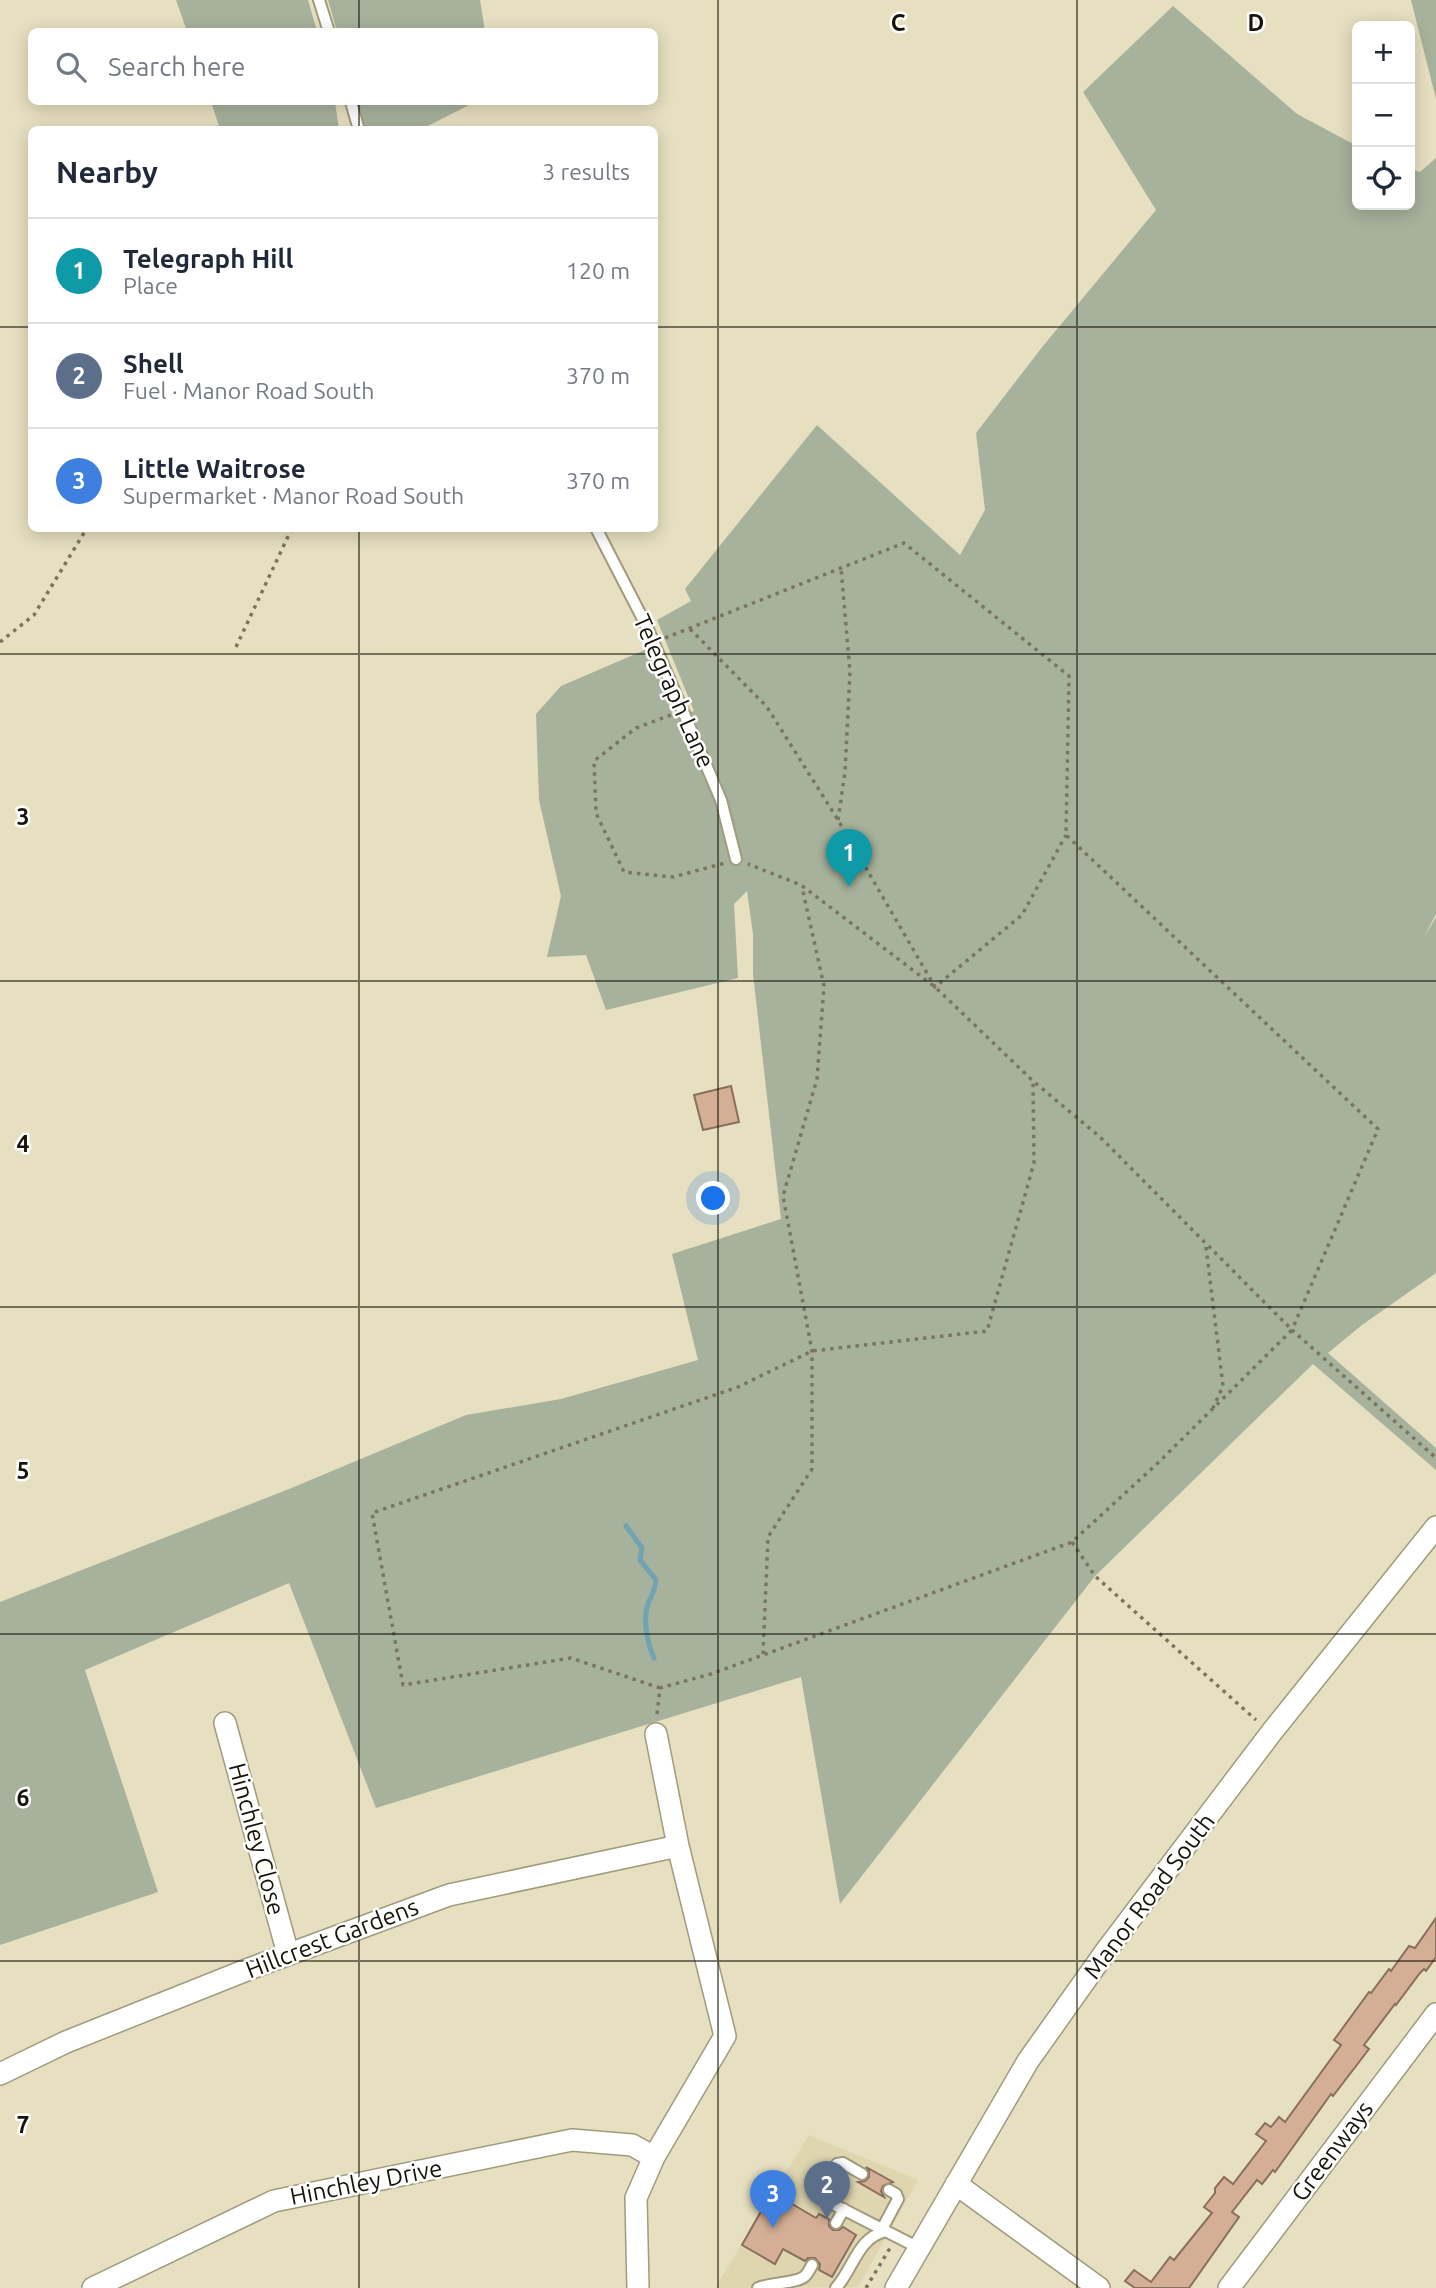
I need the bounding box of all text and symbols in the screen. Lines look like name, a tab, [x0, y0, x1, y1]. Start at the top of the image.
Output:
text: C	[891, 10, 906, 35]
text: D	[1248, 10, 1264, 35]
map controls	[1352, 21, 1415, 210]
button: +	[1352, 21, 1415, 84]
search box	[28, 28, 658, 105]
icon: search	[52, 48, 90, 86]
text: Search here	[108, 52, 245, 81]
button: −	[1352, 84, 1415, 147]
button: locate	[1352, 147, 1415, 210]
text: Nearby	[56, 155, 158, 189]
text: 3 results	[542, 159, 630, 184]
text: Telegraph Hill	[123, 244, 293, 273]
text: 1	[73, 258, 85, 283]
text: 120 m	[566, 258, 630, 283]
text: Place	[123, 273, 178, 298]
text: Shell	[123, 349, 184, 378]
text: 2	[73, 363, 85, 388]
text: 370 m	[566, 363, 630, 388]
text: Fuel · Manor Road South	[123, 378, 374, 403]
text: Little Waitrose	[123, 454, 306, 483]
text: 3	[73, 468, 85, 493]
text: 370 m	[566, 468, 630, 493]
text: Supermarket · Manor Road South	[123, 483, 464, 508]
street label: Telegraph Lane	[628, 610, 720, 772]
text: 3	[17, 804, 29, 829]
pin: 1	[826, 829, 872, 887]
text: 4	[17, 1131, 30, 1156]
your location	[696, 1181, 730, 1215]
text: 5	[17, 1458, 29, 1483]
street label: Hinchley Close	[224, 1760, 290, 1918]
text: 6	[17, 1785, 30, 1810]
street label: Manor Road South	[1078, 1808, 1220, 1984]
street label: Hillcrest Gardens	[242, 1893, 422, 1983]
street label: Greenways	[1286, 2096, 1378, 2206]
text: 7	[17, 2112, 29, 2137]
street label: Hinchley Drive	[288, 2154, 444, 2210]
pin: 2	[804, 2161, 850, 2219]
pin: 3	[750, 2170, 796, 2228]

